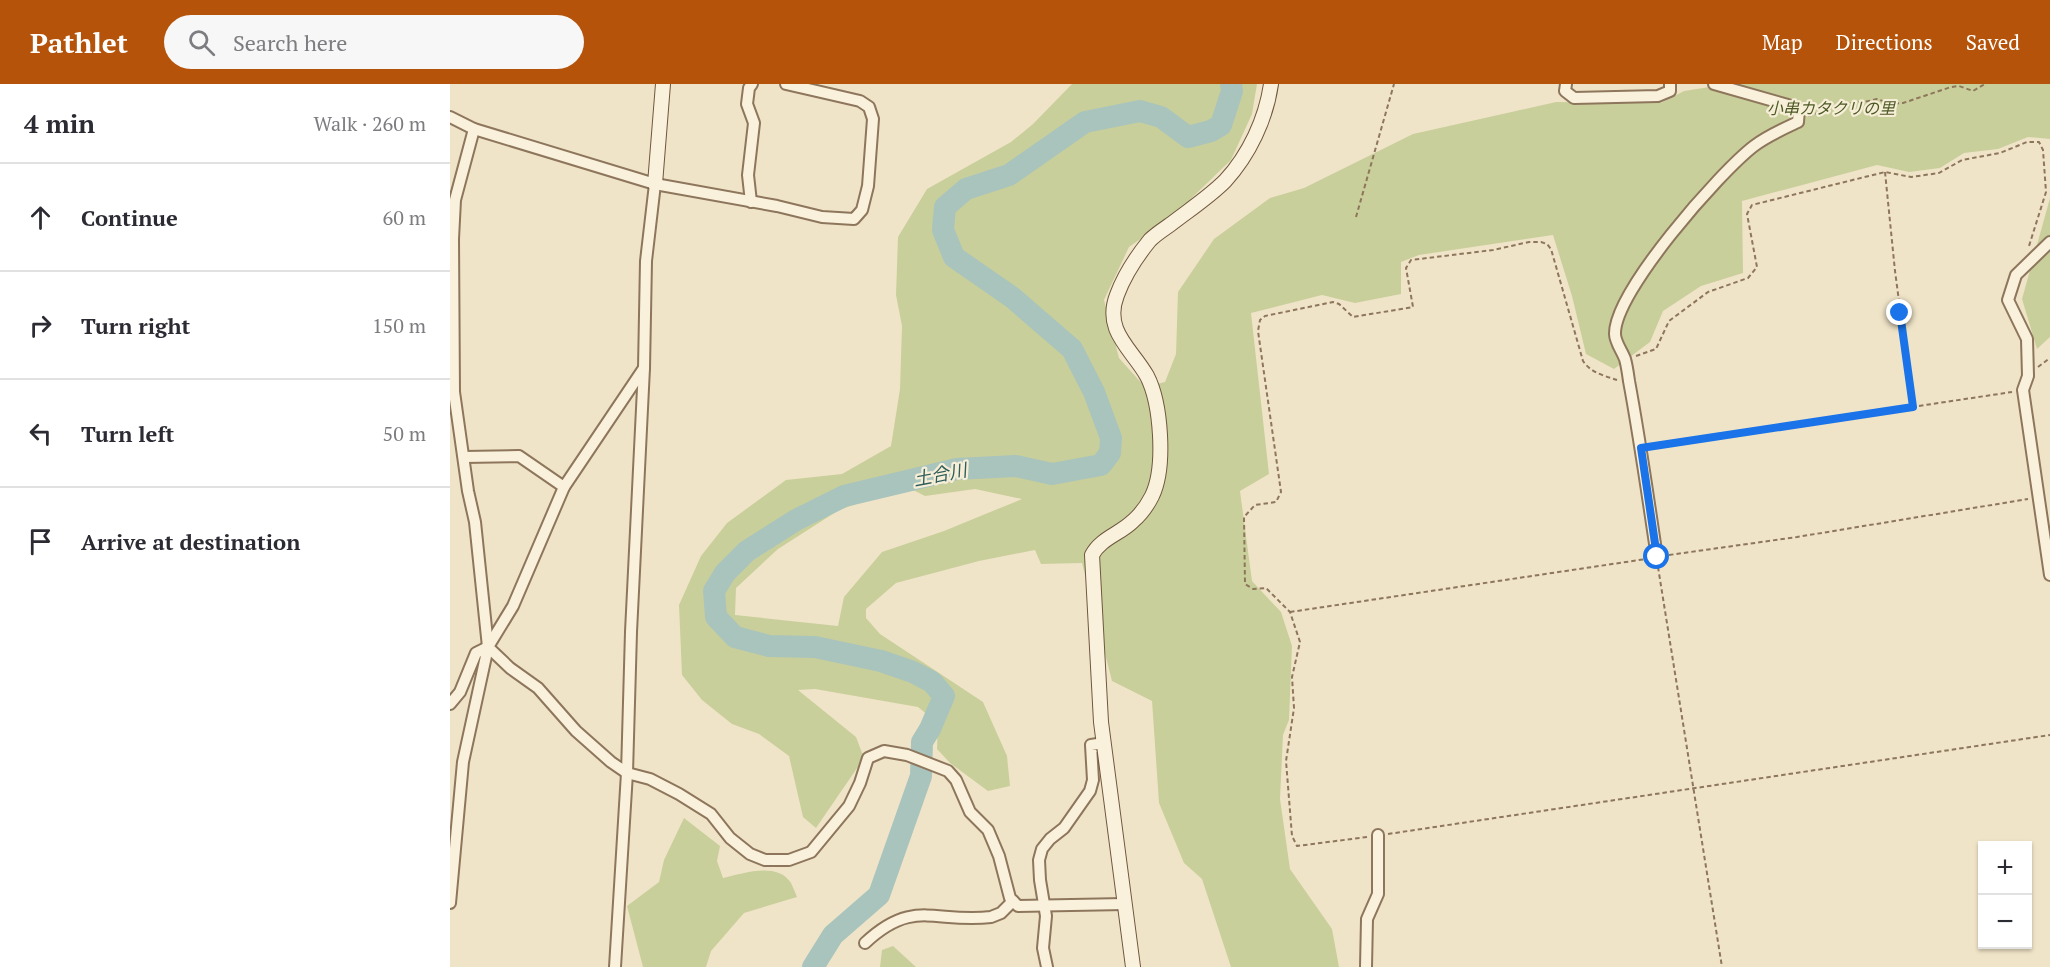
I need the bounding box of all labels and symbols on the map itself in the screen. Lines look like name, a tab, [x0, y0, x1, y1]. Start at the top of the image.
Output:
park label: 小串カタクリの里	[1767, 97, 1896, 119]
route end	[1886, 299, 1912, 325]
water label: 土合川	[911, 457, 971, 491]
route start	[1643, 543, 1669, 569]

